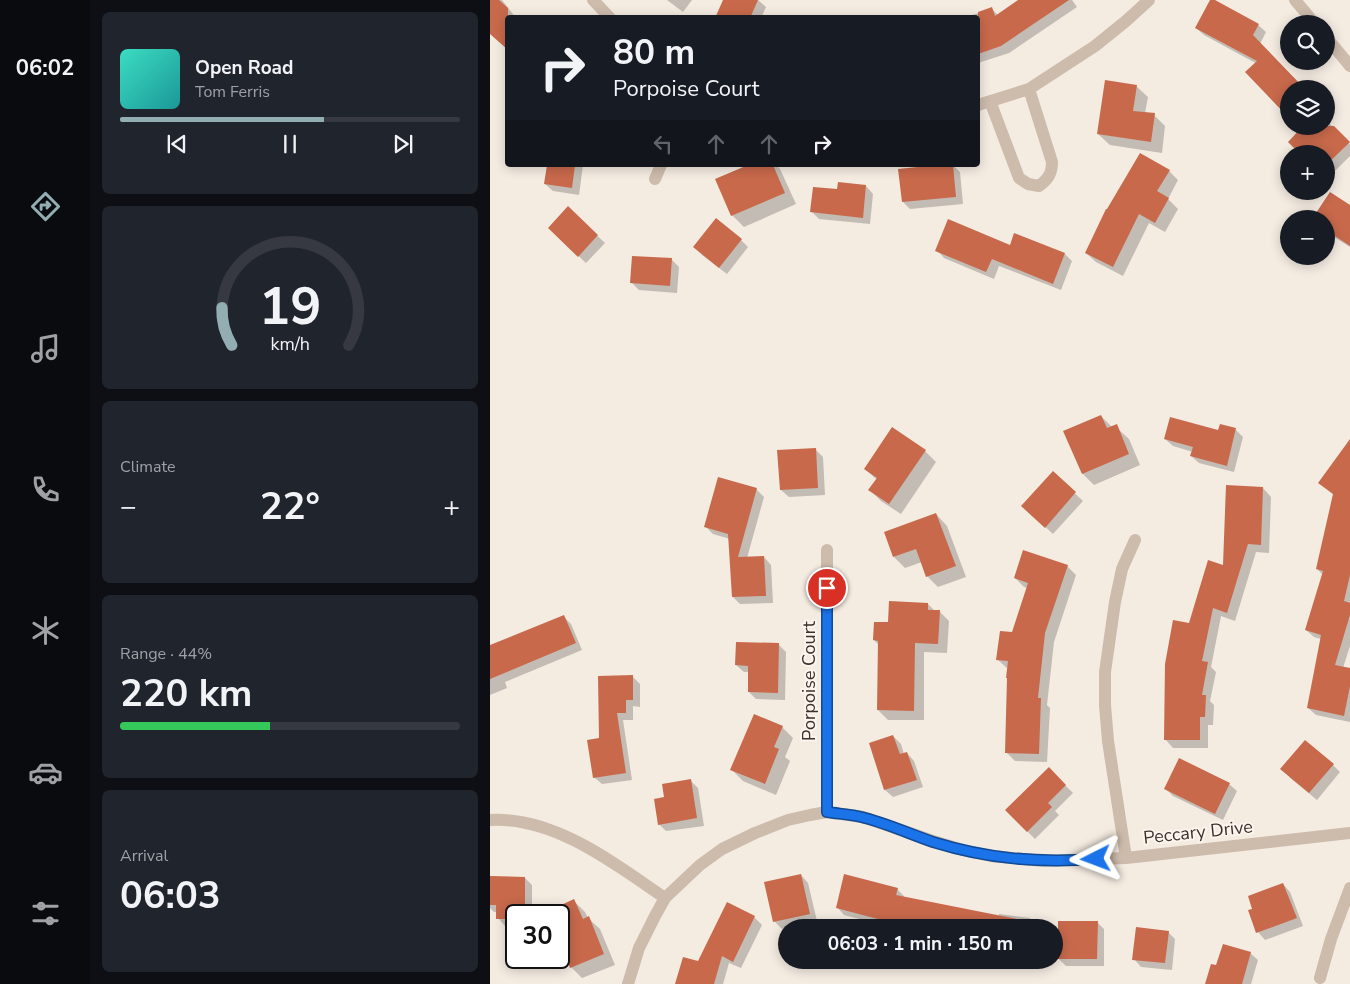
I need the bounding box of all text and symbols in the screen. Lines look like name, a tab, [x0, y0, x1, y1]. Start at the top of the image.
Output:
map controls	[1280, 15, 1335, 265]
button: search	[1280, 15, 1335, 70]
text: 80 m	[613, 29, 695, 76]
icon: right	[530, 35, 595, 100]
text: 06:02	[16, 53, 74, 83]
text: Open Road	[195, 55, 293, 81]
text: Porpoise Court	[613, 74, 759, 104]
button: layers	[1280, 80, 1335, 135]
text: Tom Ferris	[195, 81, 270, 103]
icon: previous	[163, 130, 191, 158]
icon: pause	[276, 130, 304, 158]
icon: next	[389, 130, 417, 158]
icon: left	[649, 130, 677, 158]
icon: ahead	[702, 130, 730, 158]
icon: ahead	[755, 130, 783, 158]
icon: right	[808, 130, 836, 158]
button: +	[1280, 145, 1335, 200]
icon: directions	[28, 189, 63, 224]
button: −	[1280, 210, 1335, 265]
text: 19	[259, 271, 321, 342]
icon: music	[28, 331, 63, 366]
text: km/h	[270, 332, 310, 356]
text: Climate	[120, 456, 175, 478]
icon: phone	[28, 472, 63, 507]
text: 22°	[260, 481, 320, 532]
text: −	[120, 488, 137, 526]
text: +	[443, 488, 460, 526]
pin	[806, 567, 848, 609]
icon: arrive	[813, 574, 841, 602]
icon: climate	[28, 613, 63, 648]
street label: Porpoise Court	[797, 620, 821, 741]
text: Range · 44%	[120, 643, 212, 665]
text: 220 km	[120, 668, 252, 719]
icon: car	[28, 755, 63, 790]
street label: Peccary Drive	[1142, 814, 1254, 850]
position arrow	[1069, 832, 1121, 884]
text: Arrival	[120, 845, 168, 867]
text: 06:03	[120, 870, 221, 921]
icon: filters	[28, 896, 63, 931]
speed limit sign: 30	[505, 904, 570, 969]
text: 06:03 · 1 min · 150 m	[828, 931, 1013, 957]

